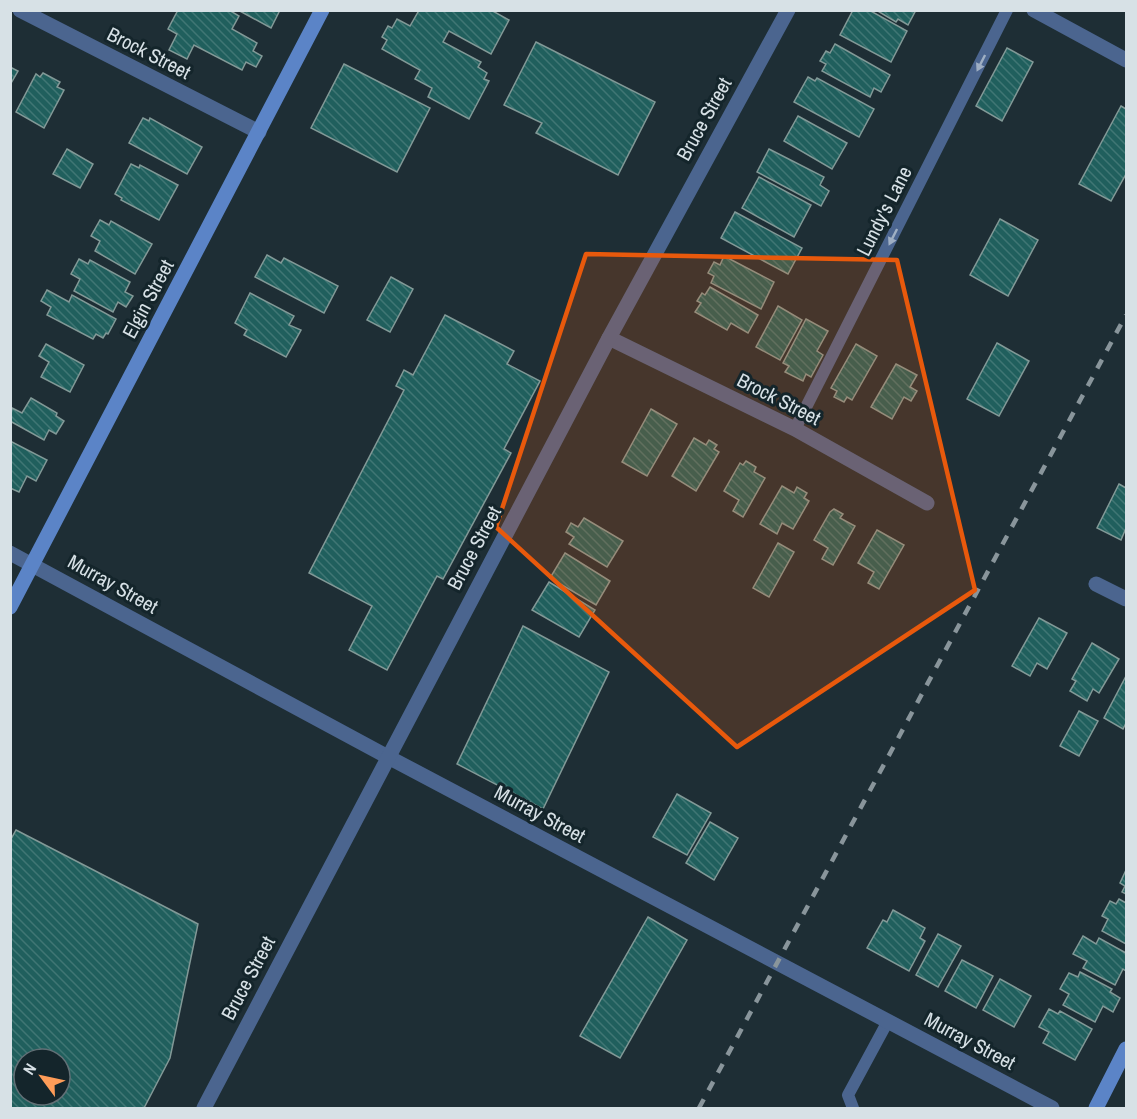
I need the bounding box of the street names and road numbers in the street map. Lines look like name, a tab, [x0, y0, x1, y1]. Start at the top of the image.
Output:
street label: Brock Street	[103, 20, 196, 85]
street label: Bruce Street	[670, 72, 738, 165]
street label: Lundy's Lane	[849, 161, 918, 260]
street label: Elgin Street	[116, 254, 180, 343]
street label: Brock Street	[733, 366, 826, 431]
street label: Bruce Street	[440, 501, 507, 594]
street label: Murray Street	[63, 548, 164, 620]
street label: Murray Street	[490, 778, 591, 849]
street label: Bruce Street	[214, 931, 281, 1024]
street label: Murray Street	[920, 1005, 1021, 1076]

